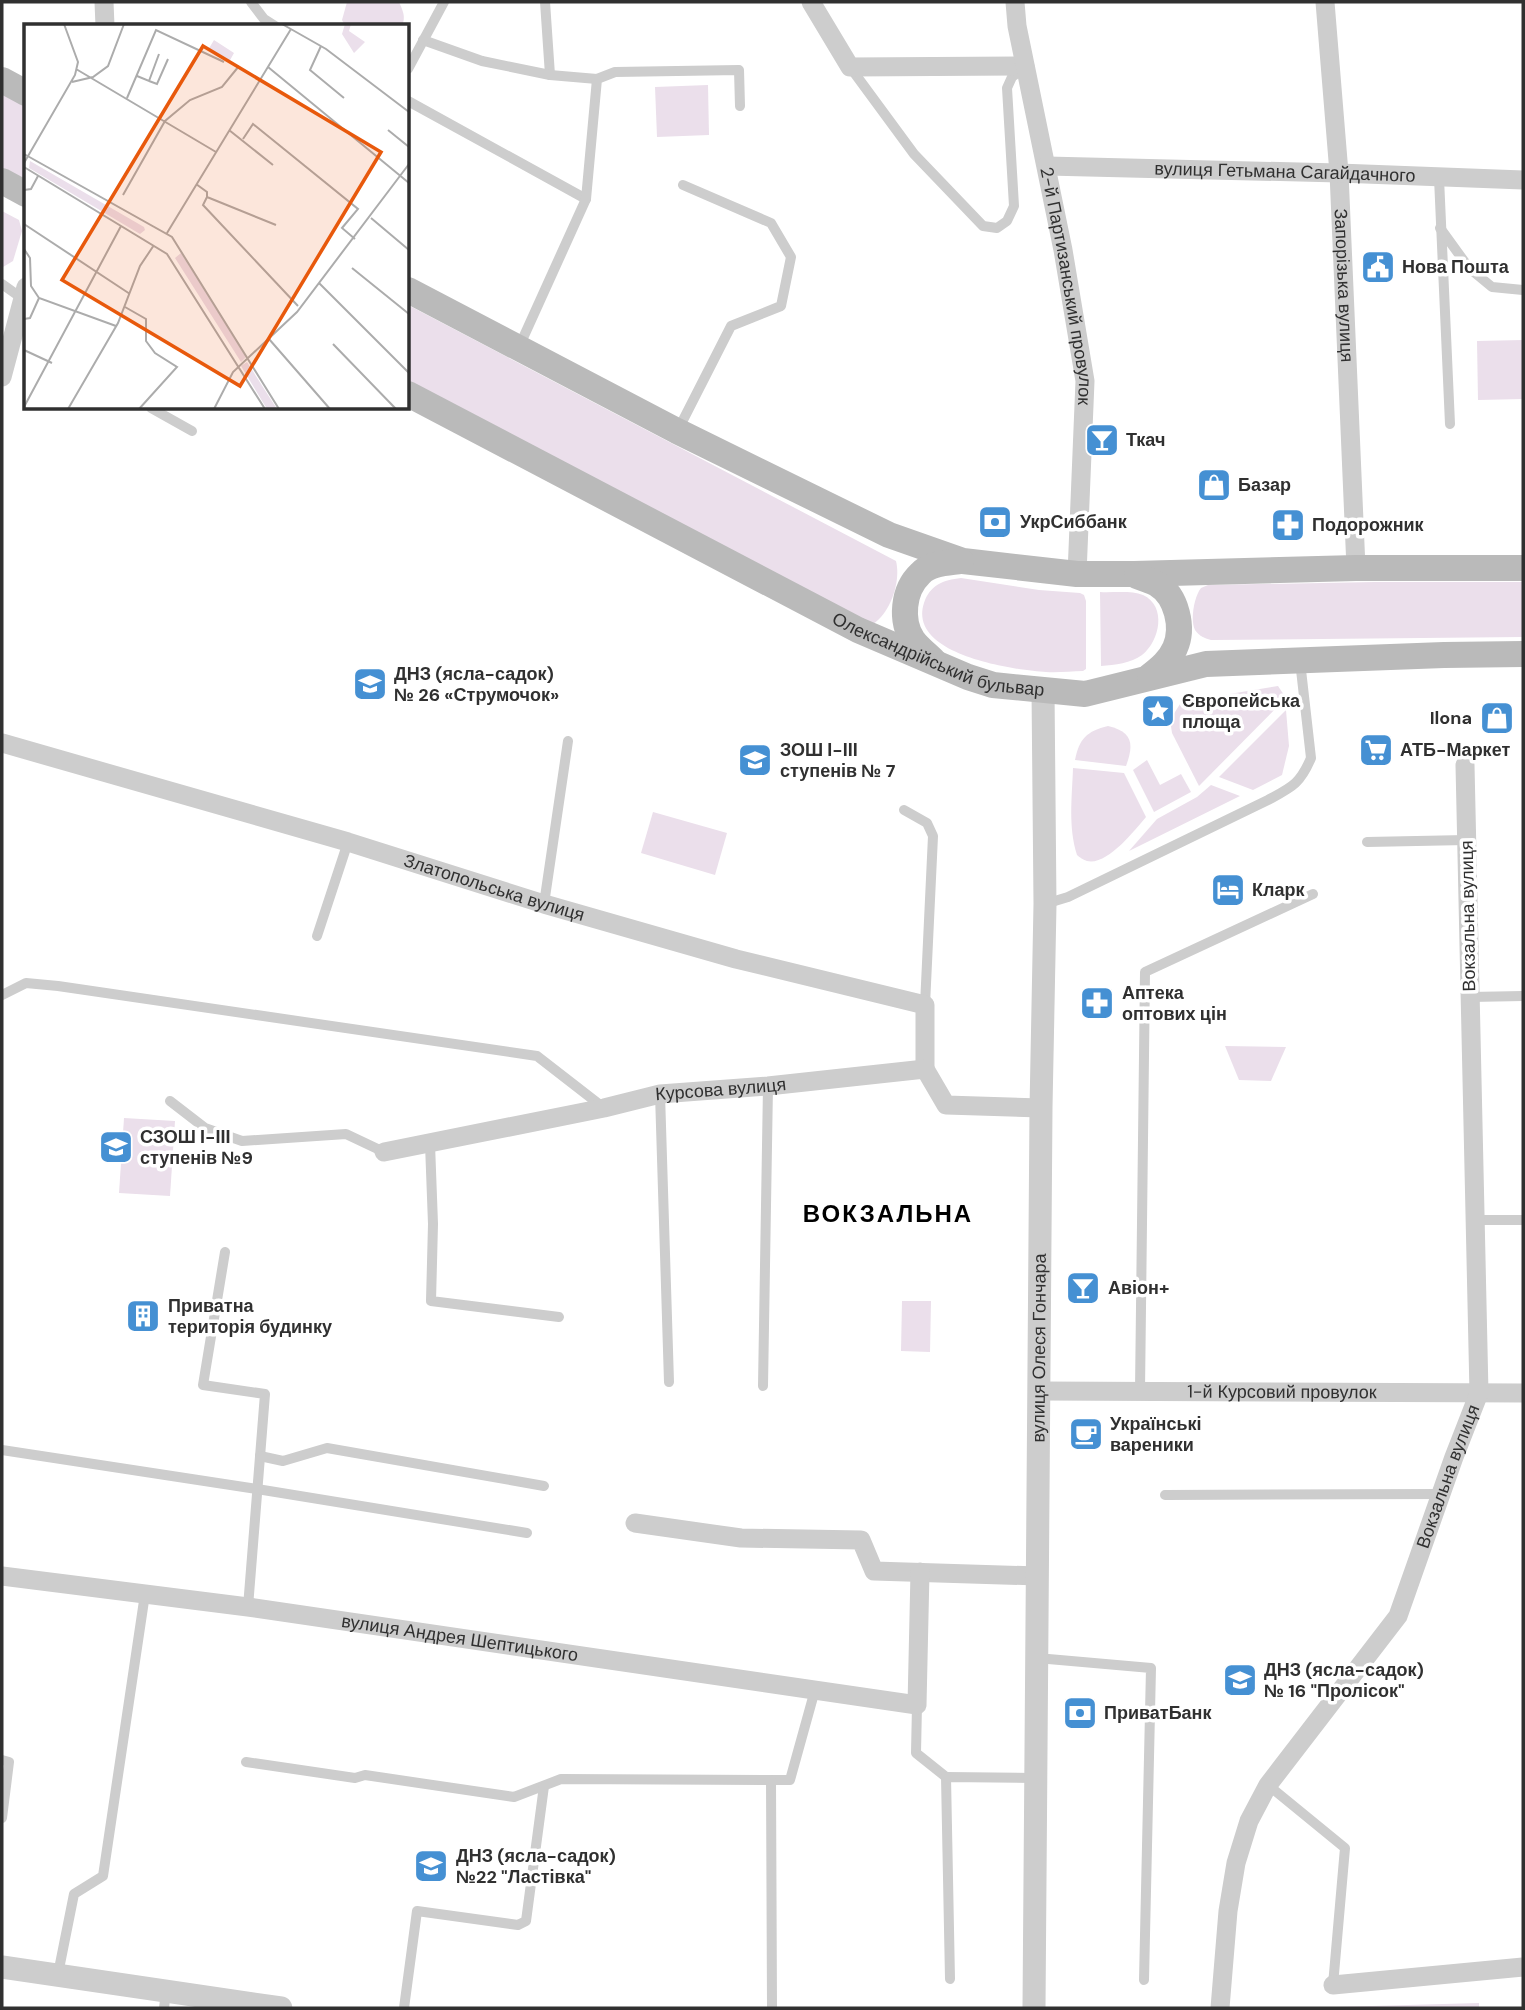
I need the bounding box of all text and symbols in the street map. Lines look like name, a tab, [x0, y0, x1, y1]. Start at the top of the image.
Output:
inset map	[24, 24, 410, 410]
street label: вулиця Гетьмана Сагайдачного	[1154, 157, 1416, 188]
street label: 2-й Партизанський провулок	[1034, 165, 1097, 406]
street label: Запорізька вулиця	[1329, 208, 1359, 363]
public building icon: Нова Пошта	[1359, 248, 1397, 286]
place label: Нова Пошта	[1402, 255, 1510, 279]
bar icon: Ткач	[1083, 421, 1121, 459]
place label: Ткач	[1126, 428, 1165, 452]
shop icon: Базар	[1195, 466, 1233, 504]
place label: Базар	[1238, 473, 1291, 497]
bank icon: УкрСиббанк	[976, 503, 1014, 541]
pharmacy icon: Подорожник	[1269, 506, 1307, 544]
place label: УкрСиббанк	[1020, 510, 1128, 534]
place label: Подорожник	[1312, 513, 1425, 537]
street label: Олександрійський бульвар	[828, 607, 1045, 702]
place label: ДНЗ (ясла-садок) № 26 «Струмочок»	[394, 662, 559, 707]
school or university icon: ДНЗ (ясла-садок) № 26 «Струмочок»	[351, 665, 389, 703]
place label: Європейська площа	[1182, 689, 1301, 734]
place icon: Європейська площа	[1139, 692, 1177, 730]
shop icon: Ilona	[1478, 699, 1516, 737]
place label: Ilona	[1430, 706, 1472, 730]
supermarket icon: АТБ-Маркет	[1357, 731, 1395, 769]
place label: ЗОШ І-ІІІ ступенів № 7	[780, 738, 896, 783]
place label: АТБ-Маркет	[1400, 738, 1510, 762]
school or university icon: ЗОШ І-ІІІ ступенів № 7	[736, 741, 774, 779]
street label: Вокзальна вулиця	[1455, 840, 1481, 992]
street label: Златопольська вулиця	[401, 848, 587, 927]
hotel icon: Кларк	[1209, 871, 1247, 909]
place label: Кларк	[1252, 878, 1305, 902]
place label: Аптека оптових цін	[1122, 981, 1227, 1026]
pharmacy icon: Аптека оптових цін	[1078, 984, 1116, 1022]
street label: Курсова вулиця	[654, 1072, 787, 1106]
place label: СЗОШ І-ІІІ ступенів №9	[140, 1125, 253, 1170]
school or university icon: СЗОШ І-ІІІ ступенів №9	[97, 1128, 135, 1166]
district label: ВОКЗАЛЬНА	[803, 1198, 973, 1229]
street label: вулиця Олеся Гончара	[1026, 1252, 1052, 1443]
bar icon: Авіон+	[1064, 1269, 1102, 1307]
place label: Авіон+	[1108, 1276, 1169, 1300]
place label: Приватна територія будинку	[168, 1294, 332, 1339]
building icon: Приватна територія будинку	[124, 1297, 162, 1335]
street label: 1-й Курсовий провулок	[1187, 1380, 1377, 1404]
street label: Вокзальна вулиця	[1411, 1401, 1485, 1552]
place label: Українські вареники	[1110, 1412, 1202, 1457]
cafe icon: Українські вареники	[1067, 1415, 1105, 1453]
street label: вулиця Андрея Шептицького	[340, 1609, 580, 1667]
place label: ДНЗ (ясла-садок) № 16 "Пролісок"	[1264, 1658, 1424, 1703]
school or university icon: ДНЗ (ясла-садок) № 16 "Пролісок"	[1221, 1661, 1259, 1699]
bank icon: ПриватБанк	[1061, 1694, 1099, 1732]
place label: ПриватБанк	[1104, 1701, 1212, 1725]
place label: ДНЗ (ясла-садок) №22 "Ластівка"	[456, 1844, 616, 1889]
school or university icon: ДНЗ (ясла-садок) №22 "Ластівка"	[412, 1847, 450, 1885]

